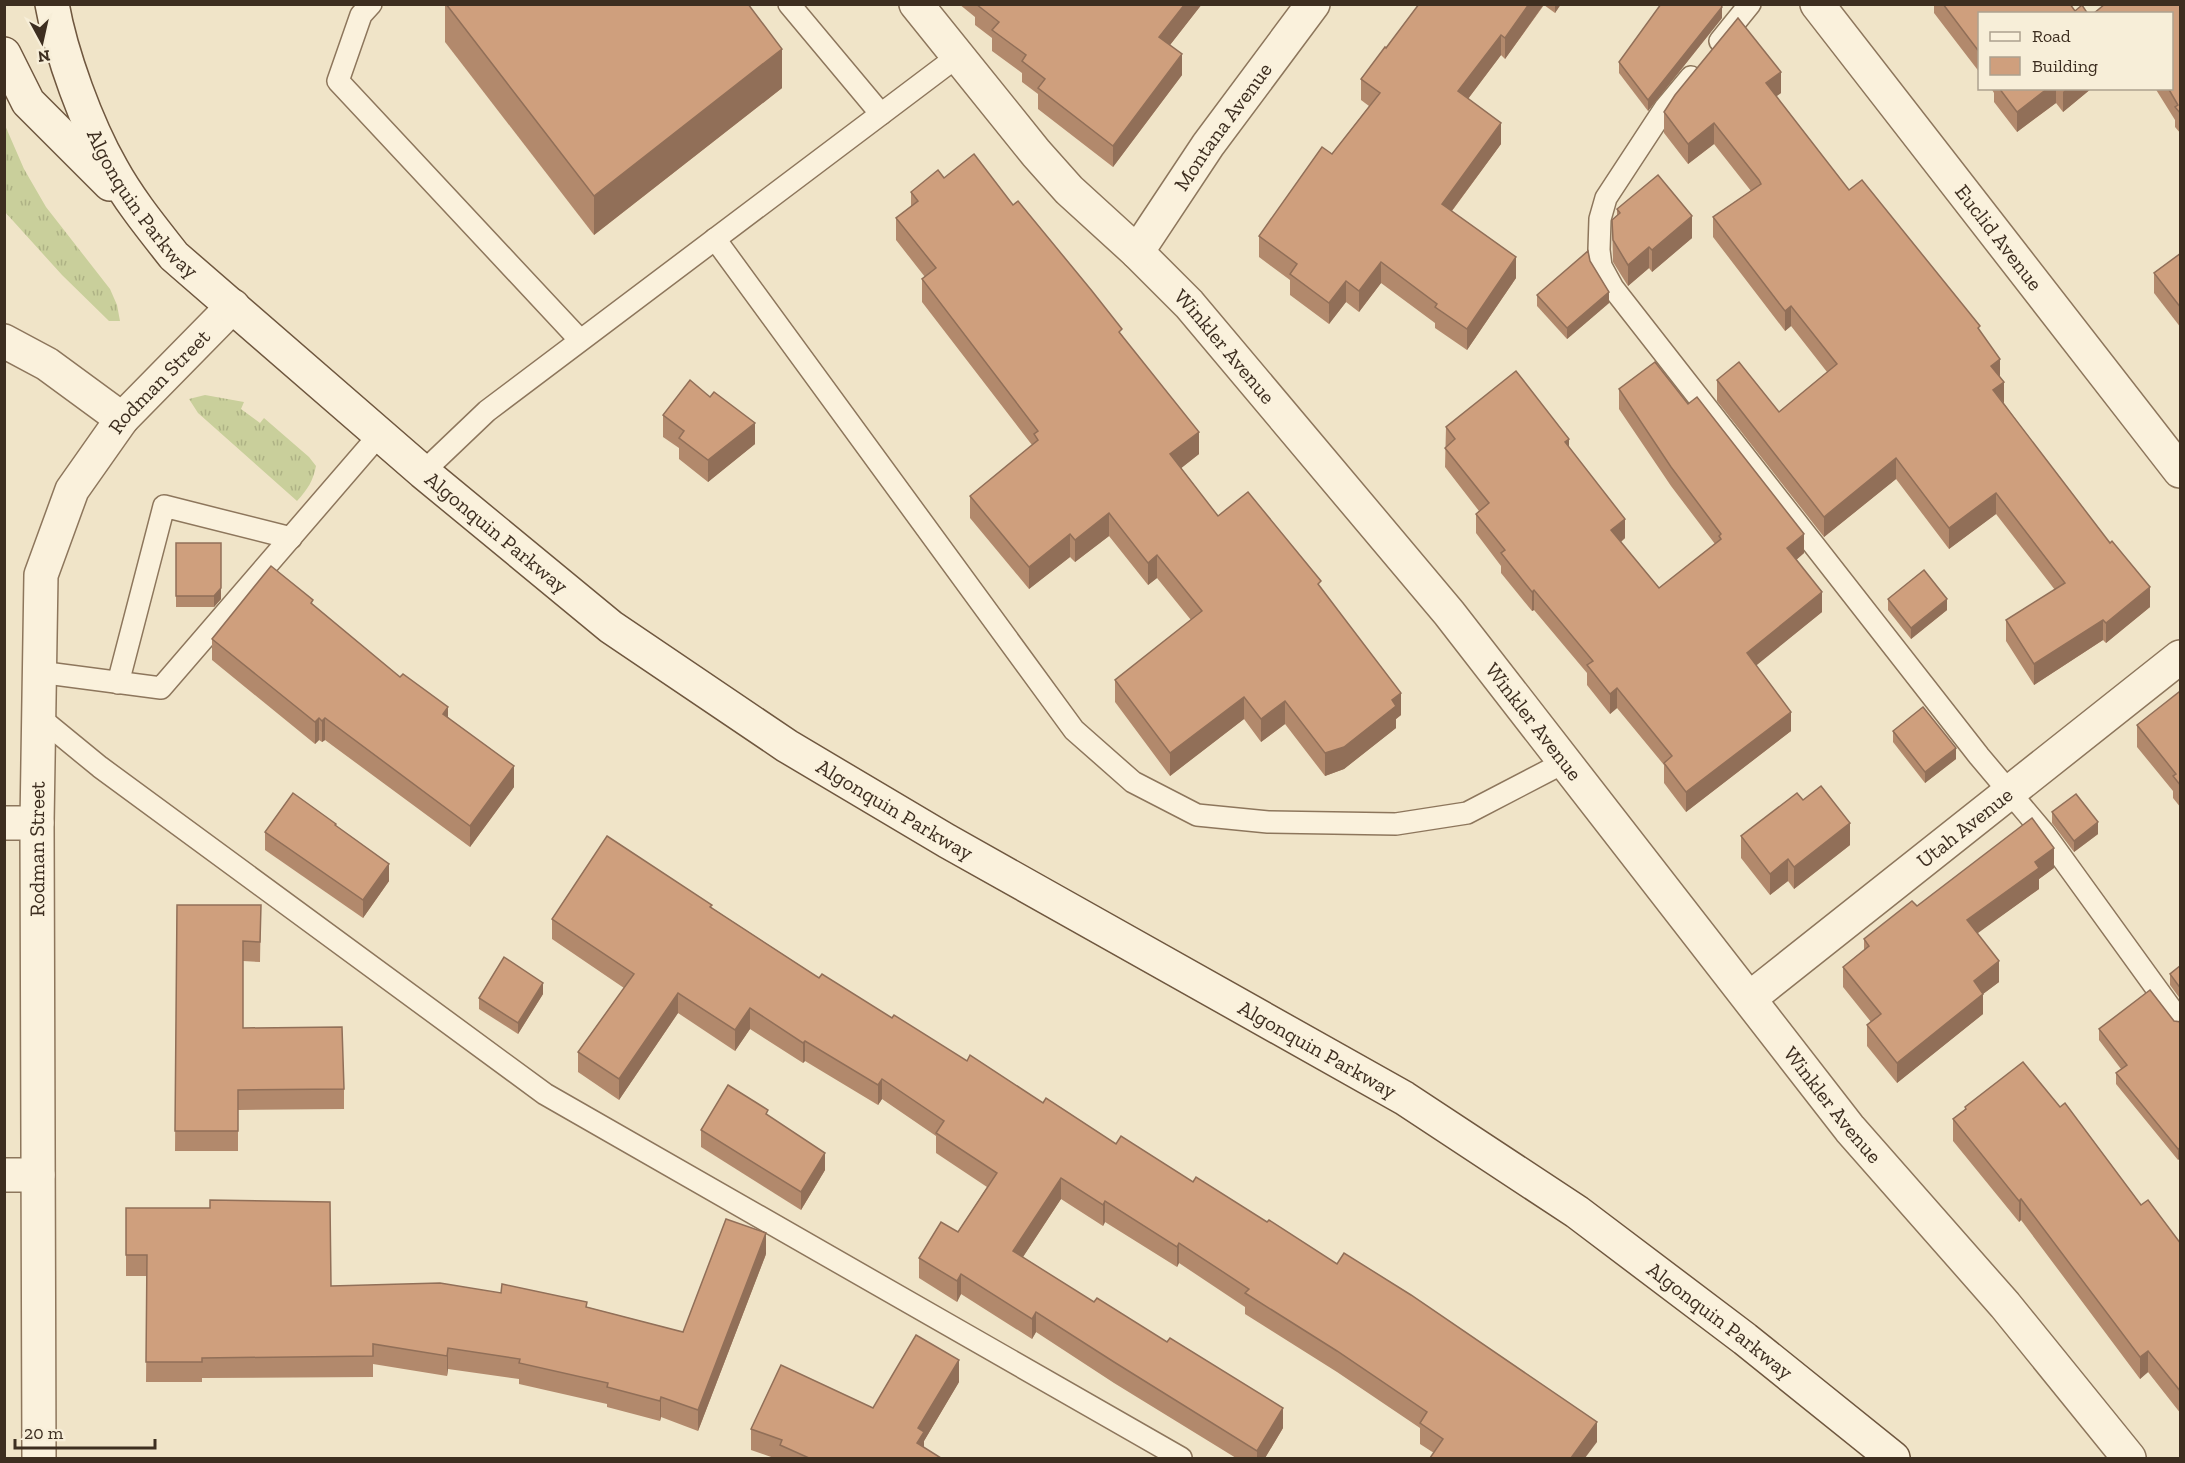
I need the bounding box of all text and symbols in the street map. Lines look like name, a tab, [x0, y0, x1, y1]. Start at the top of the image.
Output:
north arrow	[12, 12, 72, 72]
legend	[1978, 12, 2173, 90]
text: Road	[2032, 25, 2071, 47]
text: N	[37, 46, 51, 67]
text: Building	[2032, 55, 2098, 77]
street label: Montana Avenue	[1168, 57, 1277, 195]
street label: Algonquin Parkway	[82, 125, 204, 283]
street label: Euclid Avenue	[1950, 179, 2048, 296]
street label: Winkler Avenue	[1169, 284, 1281, 409]
street label: Rodman Street	[103, 324, 215, 438]
street label: Algonquin Parkway	[420, 466, 573, 598]
street label: Winkler Avenue	[1480, 657, 1588, 786]
street label: Algonquin Parkway	[812, 753, 978, 865]
street label: Rodman Street	[24, 781, 50, 917]
street label: Utah Avenue	[1912, 782, 2017, 873]
street label: Algonquin Parkway	[1234, 994, 1401, 1103]
street label: Winkler Avenue	[1778, 1041, 1887, 1168]
street label: Algonquin Parkway	[1642, 1256, 1798, 1385]
scale bar	[15, 1412, 154, 1450]
text: 20 m	[24, 1422, 64, 1444]

